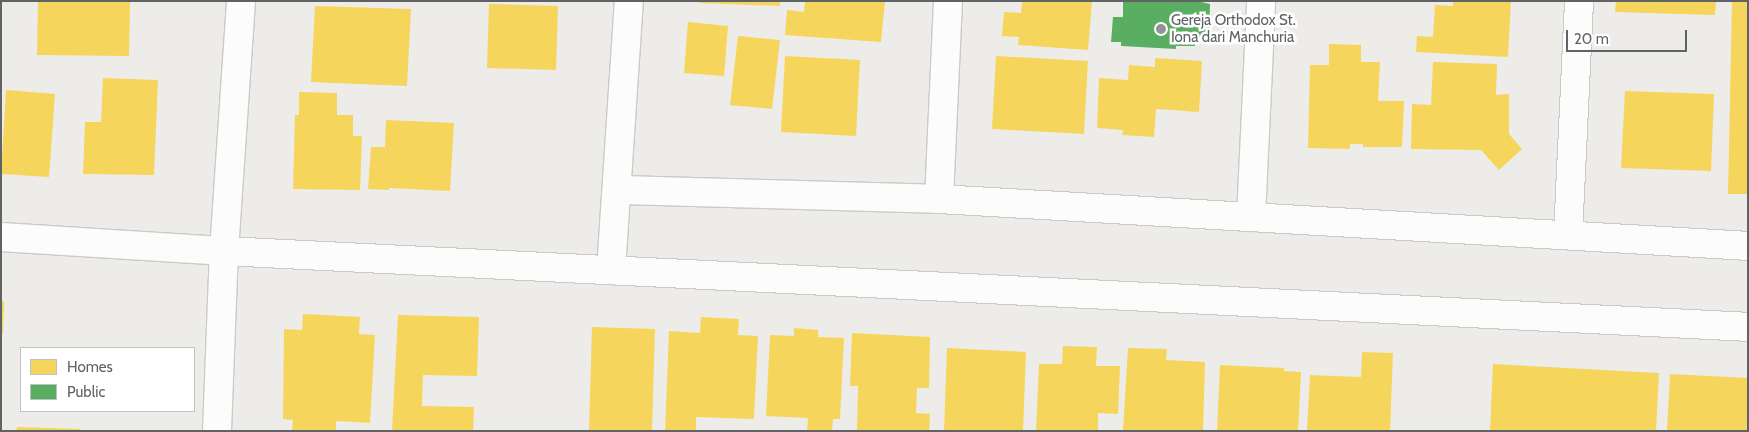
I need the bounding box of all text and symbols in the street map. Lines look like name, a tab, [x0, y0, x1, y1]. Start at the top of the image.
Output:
place label: Gereja Orthodox St. Iona dari Manchuria	[1171, 11, 1296, 46]
scale bar	[1569, 20, 1690, 52]
marker: Gereja Orthodox St. Iona dari Manchuria	[1155, 23, 1167, 35]
text: 20 m	[1574, 30, 1609, 48]
legend	[20, 347, 195, 412]
text: Homes	[67, 358, 113, 376]
text: Public	[67, 383, 105, 401]

